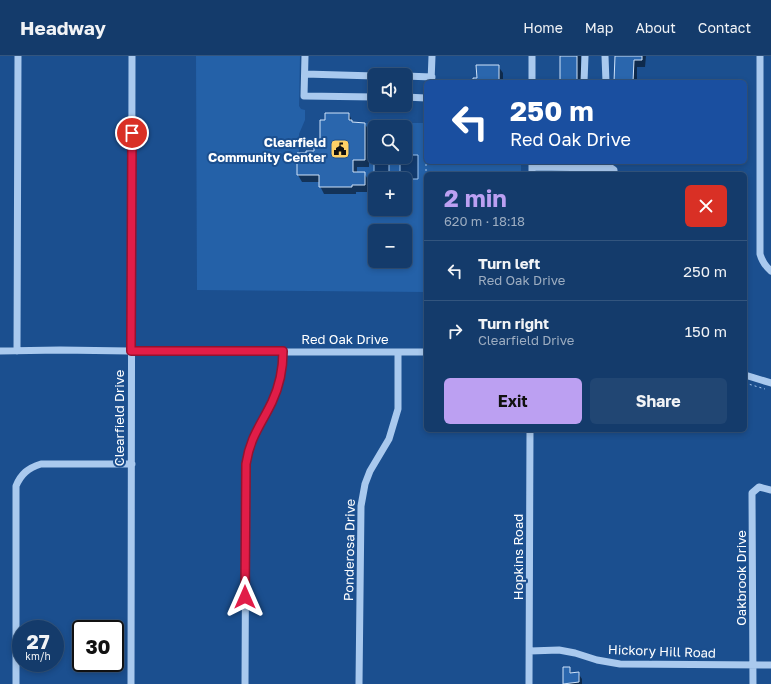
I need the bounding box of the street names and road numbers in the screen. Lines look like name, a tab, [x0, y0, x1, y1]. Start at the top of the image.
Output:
street label: Red Oak Drive	[301, 331, 389, 347]
street label: Clearfield Drive	[111, 370, 127, 466]
street label: Ponderosa Drive	[340, 499, 358, 601]
street label: Hopkins Road	[510, 514, 526, 600]
street label: Oakbrook Drive	[733, 530, 749, 626]
street label: Hickory Hill Road	[608, 641, 716, 661]

